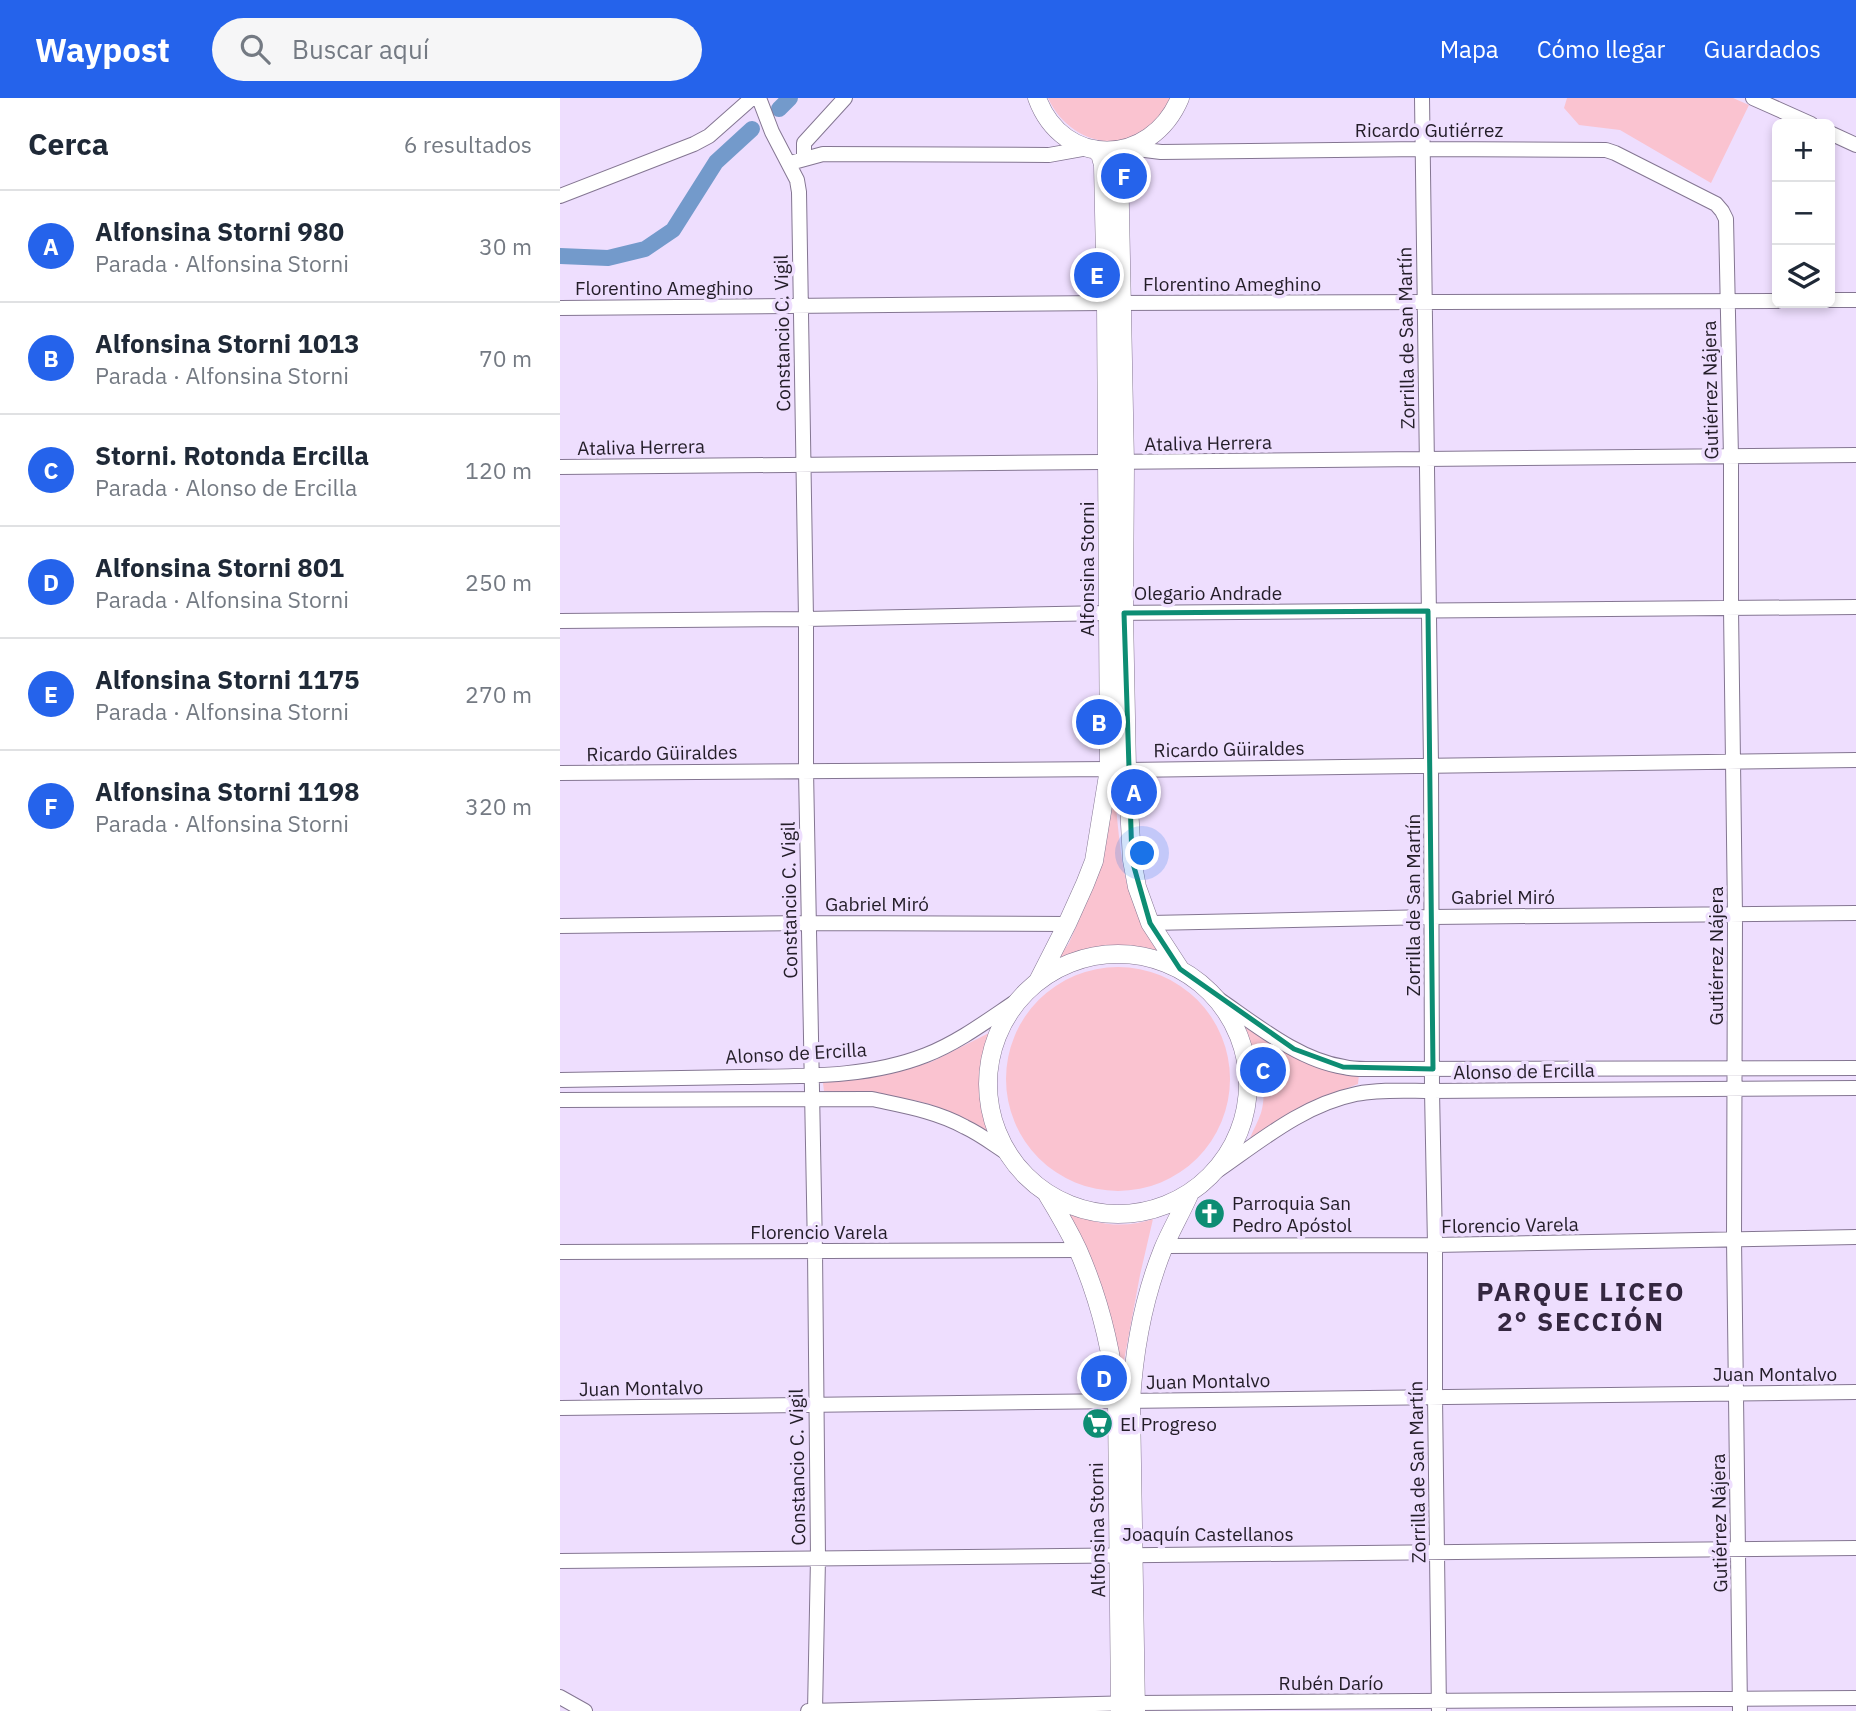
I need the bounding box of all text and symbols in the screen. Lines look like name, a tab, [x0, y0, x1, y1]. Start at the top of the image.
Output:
search box	[212, 18, 702, 81]
text: Waypost	[35, 28, 170, 71]
icon: search	[236, 30, 274, 68]
text: Buscar aquí	[292, 32, 429, 66]
text: Mapa	[1440, 33, 1499, 65]
text: Cómo llegar	[1537, 33, 1665, 65]
text: Guardados	[1703, 33, 1821, 65]
street label: Ricardo Gutiérrez	[1355, 118, 1503, 142]
map controls	[1772, 119, 1835, 308]
button: +	[1772, 119, 1835, 182]
text: Cerca	[28, 124, 109, 163]
text: 6 resultados	[404, 129, 532, 159]
pin: F	[1101, 150, 1147, 202]
button: −	[1772, 182, 1835, 245]
text: Alfonsina Storni 980	[95, 214, 344, 248]
text: A	[43, 231, 59, 261]
text: 30 m	[479, 231, 532, 261]
button: layers	[1772, 245, 1835, 308]
street label: Zorrilla de San Martín	[1392, 247, 1420, 429]
text: Parada · Alfonsina Storni	[95, 248, 349, 278]
pin: E	[1074, 249, 1120, 301]
street label: Constancio C. Vigil	[769, 254, 795, 412]
street label: Florentino Ameghino	[1143, 272, 1321, 296]
street label: Florentino Ameghino	[575, 276, 753, 300]
street label: Gutiérrez Nájera	[1697, 320, 1723, 460]
text: Alfonsina Storni 1013	[95, 326, 360, 360]
text: B	[43, 343, 59, 373]
text: 70 m	[479, 343, 532, 373]
text: Parada · Alfonsina Storni	[95, 360, 349, 390]
street label: Ataliva Herrera	[1144, 430, 1272, 456]
street label: Ataliva Herrera	[577, 434, 705, 460]
text: Storni. Rotonda Ercilla	[95, 438, 369, 472]
text: C	[44, 455, 58, 485]
text: 120 m	[465, 455, 532, 485]
text: Parada · Alonso de Ercilla	[95, 472, 357, 502]
street label: Alfonsina Storni	[1075, 501, 1099, 637]
text: Alfonsina Storni 801	[95, 550, 344, 584]
text: D	[43, 567, 59, 597]
text: 250 m	[465, 567, 532, 597]
street label: Olegario Andrade	[1134, 581, 1282, 605]
text: Parada · Alfonsina Storni	[95, 584, 349, 614]
text: Alfonsina Storni 1175	[95, 662, 360, 696]
text: E	[44, 679, 58, 709]
text: 270 m	[465, 679, 532, 709]
text: Parada · Alfonsina Storni	[95, 696, 349, 726]
pin: B	[1076, 696, 1122, 748]
street label: Ricardo Güiraldes	[1153, 736, 1305, 762]
street label: Ricardo Güiraldes	[586, 740, 738, 766]
pin: A	[1111, 766, 1157, 818]
text: Alfonsina Storni 1198	[95, 774, 360, 808]
text: F	[44, 791, 58, 821]
text: 320 m	[465, 791, 532, 821]
text: Parada · Alfonsina Storni	[95, 808, 349, 838]
street label: Zorrilla de San Martín	[1401, 814, 1425, 996]
street label: Constancio C. Vigil	[776, 821, 802, 979]
your location	[1125, 836, 1159, 870]
street label: Gabriel Miró	[1451, 885, 1555, 909]
street label: Gutiérrez Nájera	[1704, 886, 1728, 1026]
street label: Gabriel Miró	[825, 892, 929, 916]
street label: Alonso de Ercilla	[725, 1037, 867, 1069]
pin: C	[1240, 1044, 1286, 1096]
street label: Alonso de Ercilla	[1453, 1058, 1595, 1084]
place label: Parroquia San Pedro Apóstol	[1232, 1191, 1352, 1237]
church icon: Parroquia San Pedro Apóstol	[1192, 1197, 1226, 1231]
street label: Florencio Varela	[1441, 1212, 1579, 1238]
street label: Florencio Varela	[750, 1220, 888, 1244]
district label: PARQUE LICEO 2° SECCIÓN	[1476, 1274, 1686, 1338]
pin: D	[1081, 1352, 1127, 1404]
street label: Juan Montalvo	[1713, 1362, 1837, 1386]
street label: Juan Montalvo	[1146, 1368, 1270, 1394]
street label: Juan Montalvo	[579, 1375, 703, 1401]
street label: Zorrilla de San Martín	[1403, 1381, 1431, 1563]
street label: Constancio C. Vigil	[784, 1388, 810, 1546]
supermarket icon: El Progreso	[1080, 1407, 1114, 1441]
place label: El Progreso	[1120, 1412, 1217, 1436]
street label: Gutiérrez Nájera	[1706, 1453, 1732, 1593]
street label: Alfonsina Storni	[1084, 1462, 1110, 1598]
street label: Joaquín Castellanos	[1122, 1522, 1294, 1546]
street label: Rubén Darío	[1279, 1671, 1383, 1695]

